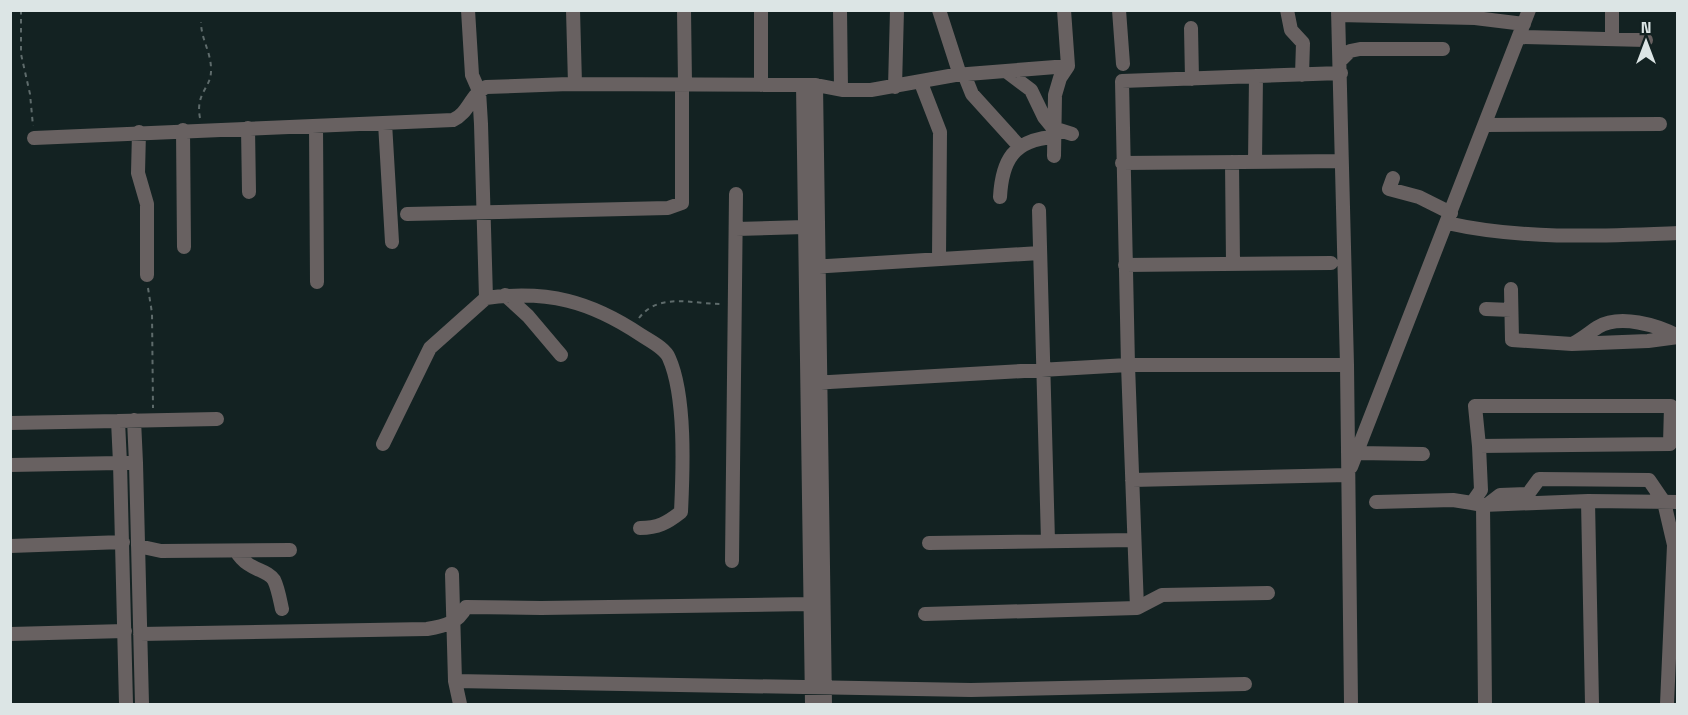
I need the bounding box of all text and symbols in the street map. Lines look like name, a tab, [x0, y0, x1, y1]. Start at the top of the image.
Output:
north arrow	[1616, 12, 1676, 72]
text: N	[1641, 17, 1651, 38]

